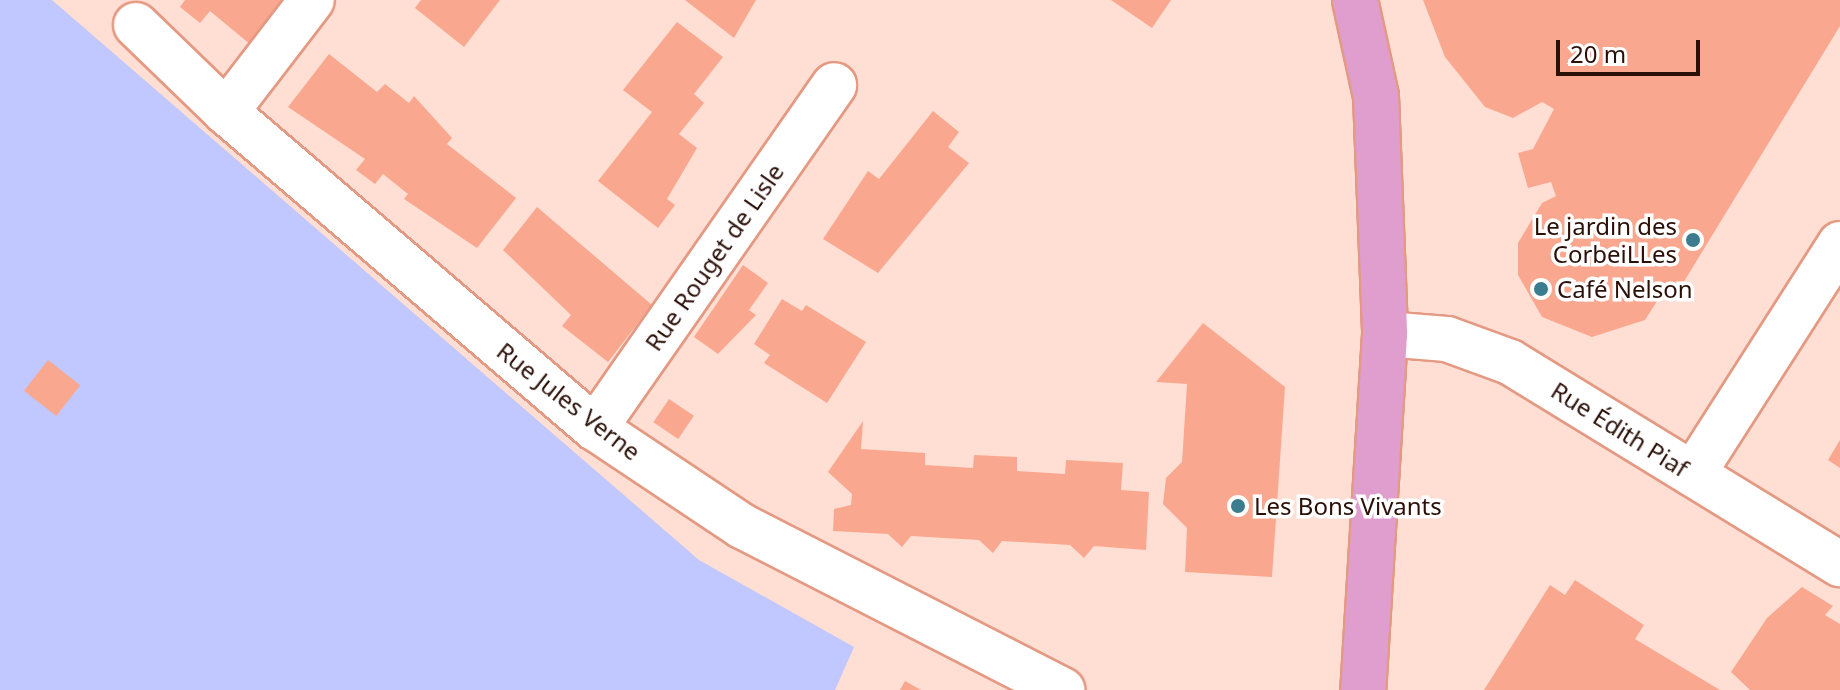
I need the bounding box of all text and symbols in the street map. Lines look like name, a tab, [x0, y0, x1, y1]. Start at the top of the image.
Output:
scale bar	[1560, 24, 1704, 74]
text: 20 m	[1570, 37, 1626, 70]
street label: Rue Rouget de Lisle	[639, 158, 789, 356]
place label: Le jardin des CorbeiLLes	[1534, 212, 1677, 268]
marker: Le jardin des CorbeiLLes	[1684, 231, 1702, 249]
place label: Café Nelson	[1557, 275, 1692, 303]
marker: Café Nelson	[1532, 280, 1550, 298]
street label: Rue Jules Verne	[492, 336, 646, 466]
street label: Rue Édith Piaf	[1546, 375, 1694, 483]
place label: Les Bons Vivants	[1254, 492, 1442, 520]
marker: Les Bons Vivants	[1229, 497, 1247, 515]

